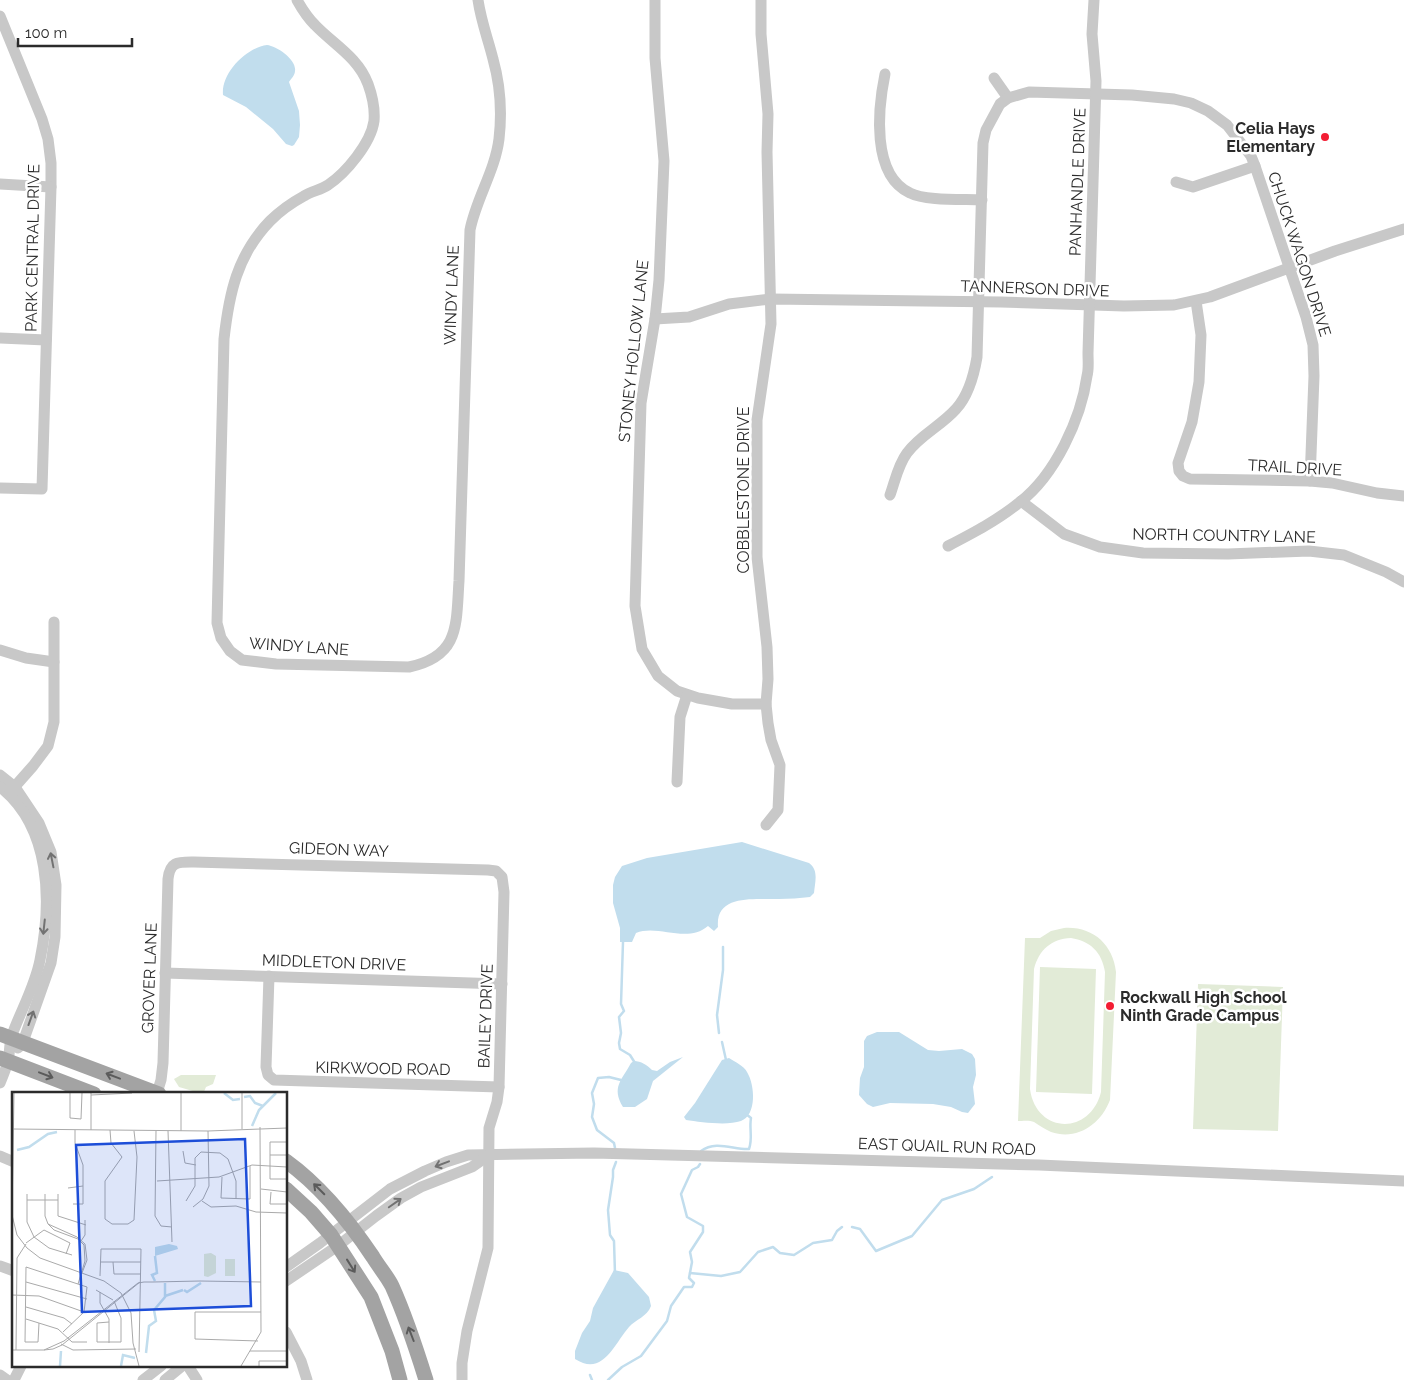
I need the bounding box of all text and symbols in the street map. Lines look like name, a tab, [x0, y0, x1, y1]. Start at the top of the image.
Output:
scale bar	[18, 15, 131, 47]
text: 100 m	[25, 24, 67, 42]
street label: PANHANDLE DRIVE	[1065, 107, 1090, 256]
place label: Celia Hays Elementary	[1226, 119, 1315, 156]
marker: Celia Hays Elementary	[1319, 131, 1331, 143]
street label: PARK CENTRAL DRIVE	[22, 164, 43, 332]
street label: CHUCK WAGON DRIVE	[1264, 169, 1335, 339]
street label: WINDY LANE	[440, 244, 463, 345]
street label: STONEY HOLLOW LANE	[614, 259, 653, 443]
street label: TANNERSON DRIVE	[960, 276, 1110, 301]
street label: COBBLESTONE DRIVE	[734, 406, 753, 573]
street label: TRAIL DRIVE	[1247, 456, 1343, 479]
street label: NORTH COUNTRY LANE	[1132, 524, 1316, 547]
street label: WINDY LANE	[248, 634, 350, 659]
street label: GIDEON WAY	[289, 838, 390, 861]
one-way arrow	[47, 853, 57, 869]
one-way arrow	[39, 919, 49, 935]
street label: GROVER LANE	[138, 922, 161, 1034]
street label: MIDDLETON DRIVE	[262, 950, 407, 975]
street label: BAILEY DRIVE	[474, 963, 497, 1069]
place label: Rockwall High School Ninth Grade Campus	[1120, 988, 1287, 1025]
marker: Rockwall High School Ninth Grade Campus	[1104, 1000, 1116, 1012]
one-way arrow	[27, 1011, 36, 1027]
street label: KIRKWOOD ROAD	[315, 1058, 451, 1079]
one-way arrow	[37, 1071, 53, 1080]
one-way arrow	[106, 1071, 121, 1080]
inset map	[12, 1092, 288, 1368]
street label: EAST QUAIL RUN ROAD	[858, 1134, 1036, 1159]
one-way arrow	[434, 1160, 450, 1169]
one-way arrow	[313, 1183, 325, 1196]
one-way arrow	[387, 1198, 401, 1208]
one-way arrow	[347, 1258, 357, 1272]
one-way arrow	[406, 1326, 415, 1342]

